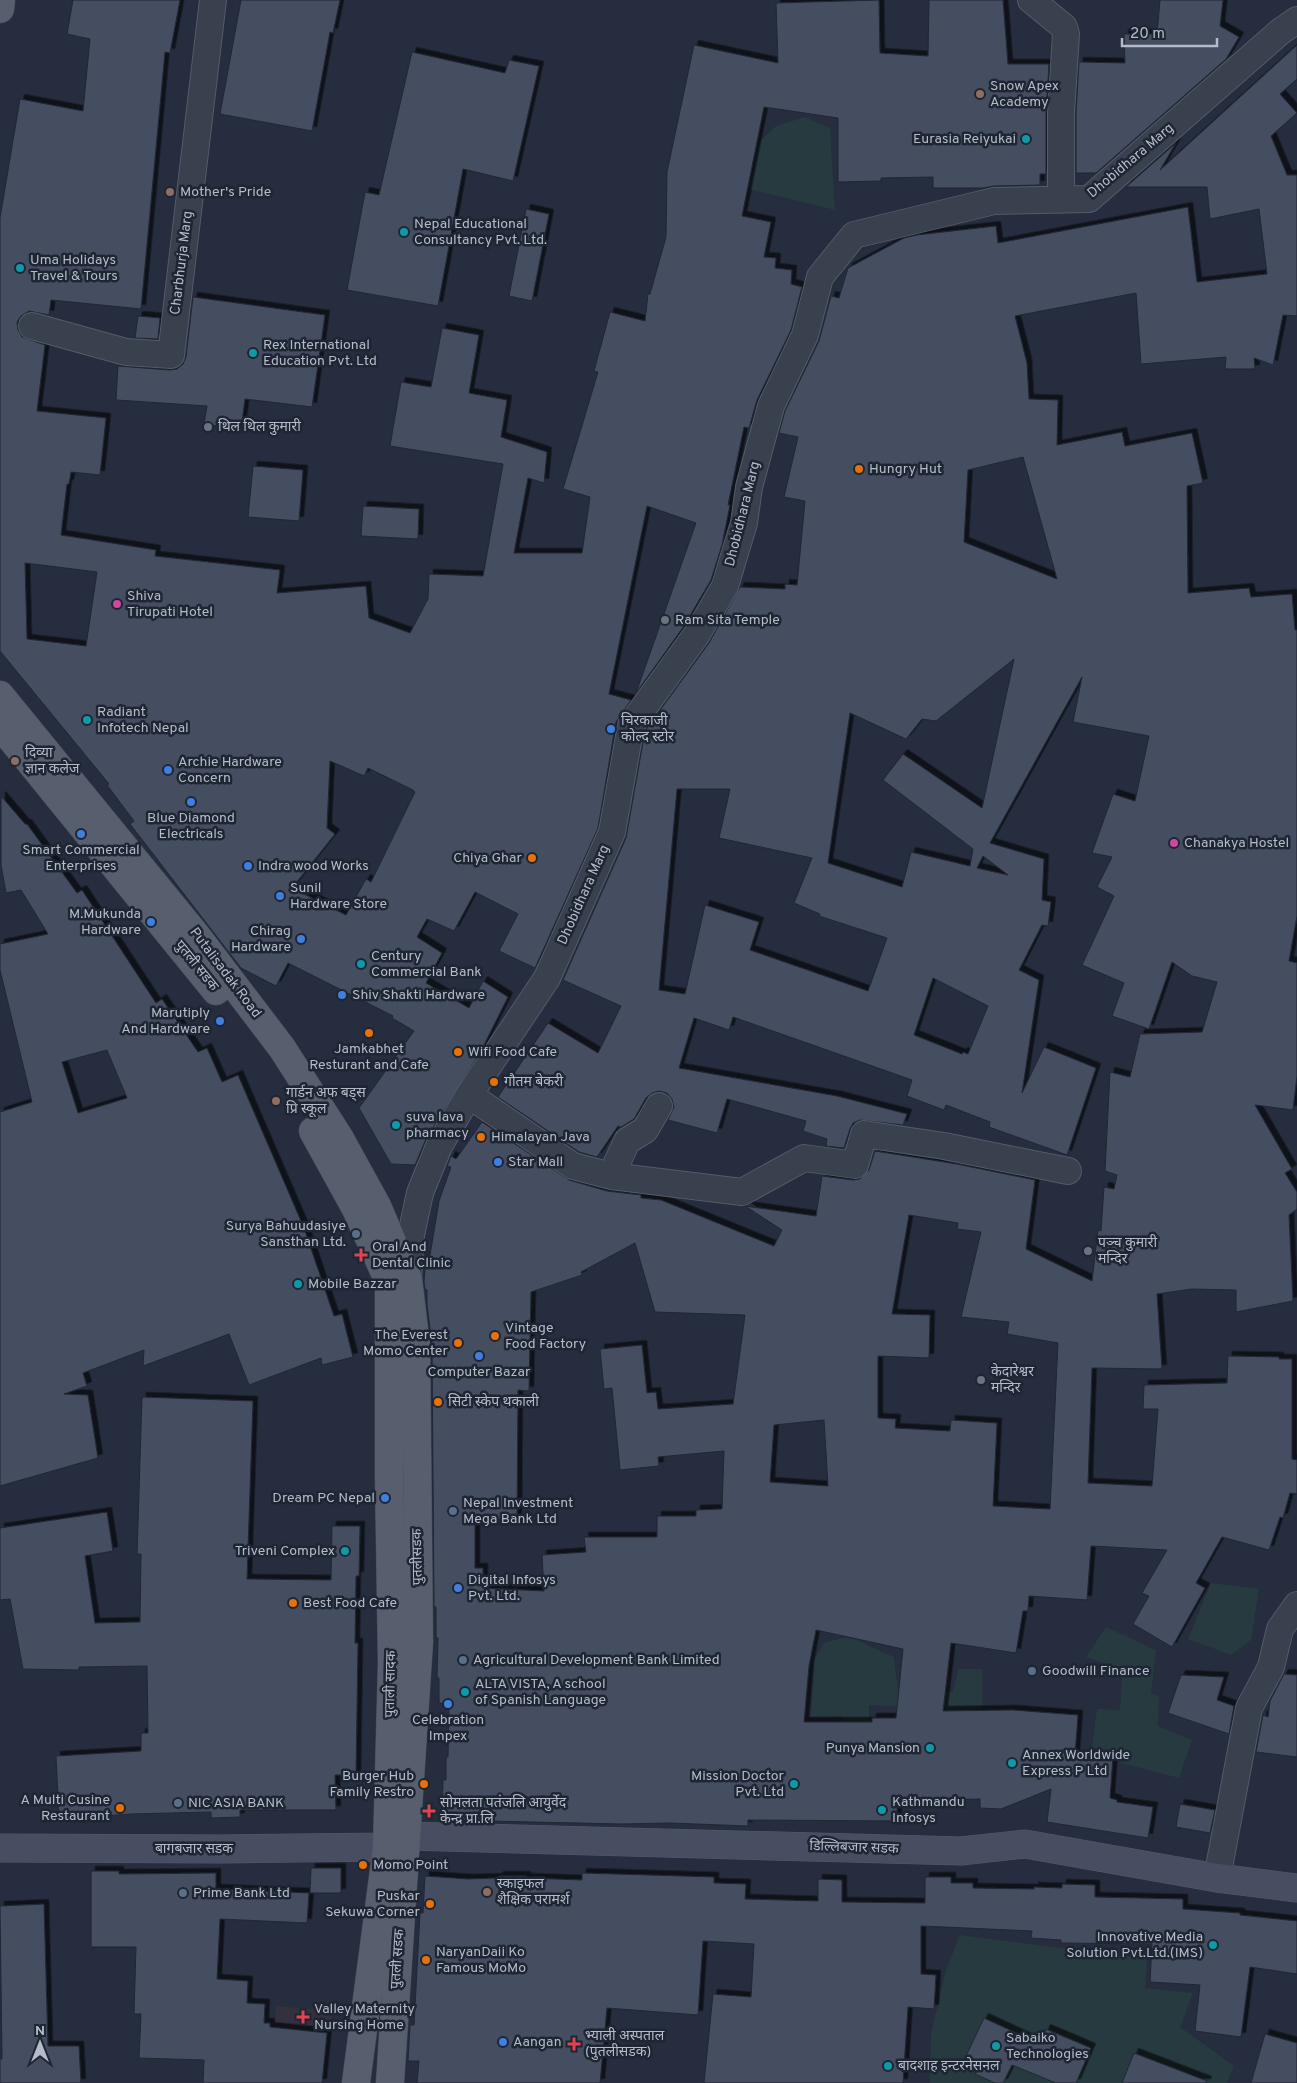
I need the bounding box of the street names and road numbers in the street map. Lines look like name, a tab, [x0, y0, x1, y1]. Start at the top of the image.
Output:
street label: Dhobidhara Marg	[1084, 120, 1178, 202]
street label: Charbhurja Marg	[167, 210, 197, 316]
street label: Dhobidhara Marg	[722, 460, 764, 568]
street label: Dhobidhara Marg	[554, 842, 614, 948]
street label: Putalisadak Road	[186, 925, 264, 1021]
street label: पुतली सडक	[170, 937, 222, 995]
street label: पुतलीसडक	[408, 1528, 427, 1586]
street label: पुताली सादक	[381, 1650, 400, 1718]
street label: डिल्लिबजार सडक	[809, 1837, 899, 1858]
street label: बागबजार सडक	[155, 1841, 233, 1858]
street label: पुतली सडक	[386, 1928, 409, 1990]

